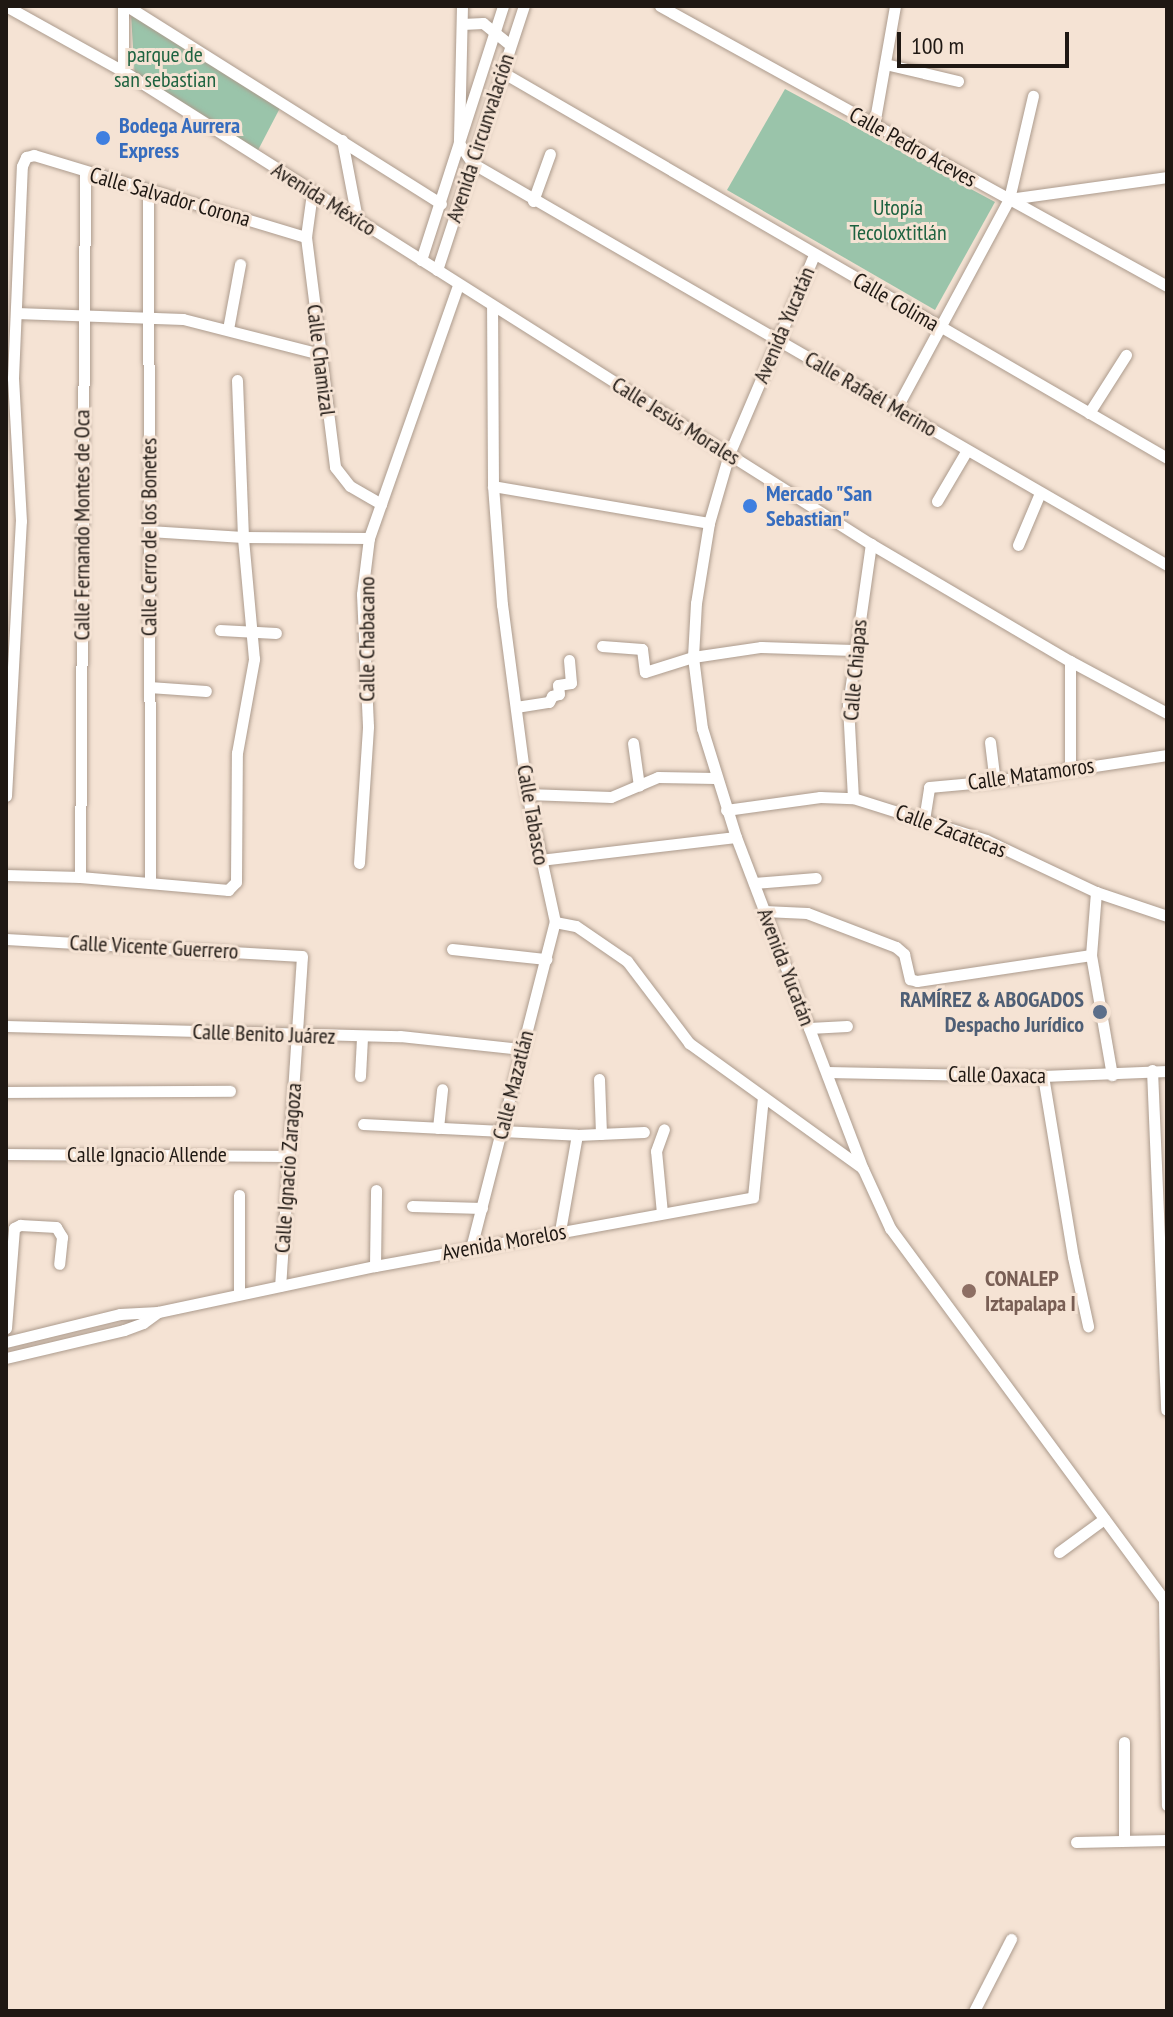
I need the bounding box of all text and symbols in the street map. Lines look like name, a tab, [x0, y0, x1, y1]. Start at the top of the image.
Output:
scale bar	[901, 16, 1073, 66]
text: 100 m	[911, 30, 964, 61]
park label: parque de san sebastian	[114, 41, 216, 92]
street label: Avenida Circunvalación	[440, 50, 520, 226]
street label: Calle Pedro Aceves	[844, 101, 982, 193]
place label: Bodega Aurrera Express	[119, 112, 241, 164]
marker: Bodega Aurrera Express	[94, 129, 112, 147]
street label: Avenida México	[267, 156, 381, 242]
street label: Calle Salvador Corona	[87, 161, 253, 233]
park label: Utopía Tecoloxtitlán	[849, 194, 947, 246]
street label: Avenida Yucatán	[748, 263, 820, 387]
street label: Calle Colima	[848, 267, 944, 337]
street label: Calle Chamizal	[301, 303, 341, 417]
street label: Calle Rafaél Merino	[800, 345, 942, 443]
street label: Calle Jesús Morales	[607, 371, 745, 471]
street label: Calle Fernando Montes de Oca	[69, 410, 95, 640]
street label: Calle Cerro de los Bonetes	[136, 438, 162, 636]
place label: Mercado "San Sebastian"	[766, 480, 874, 532]
marker: Mercado "San Sebastian"	[741, 497, 759, 515]
street label: Calle Chabacano	[354, 576, 380, 702]
street label: Calle Chiapas	[837, 618, 873, 722]
street label: Calle Matamoros	[966, 752, 1096, 796]
street label: Calle Tabasco	[511, 762, 555, 868]
street label: Calle Zacatecas	[892, 799, 1010, 863]
street label: Avenida Yucatán	[751, 904, 821, 1030]
street label: Calle Vicente Guerrero	[69, 929, 239, 965]
place label: RAMÍREZ & ABOGADOS Despacho Jurídico	[899, 986, 1084, 1038]
marker: RAMÍREZ & ABOGADOS Despacho Jurídico	[1091, 1003, 1109, 1021]
street label: Calle Benito Juárez	[192, 1018, 336, 1050]
street label: Calle Mazatlán	[487, 1028, 539, 1142]
street label: Calle Oaxaca	[948, 1061, 1046, 1089]
street label: Calle Ignacio Zaragoza	[269, 1082, 307, 1254]
street label: Calle Ignacio Allende	[67, 1142, 227, 1168]
street label: Avenida Morelos	[440, 1218, 568, 1266]
place label: CONALEP Iztapalapa I	[985, 1265, 1076, 1316]
marker: CONALEP Iztapalapa I	[960, 1282, 978, 1300]

